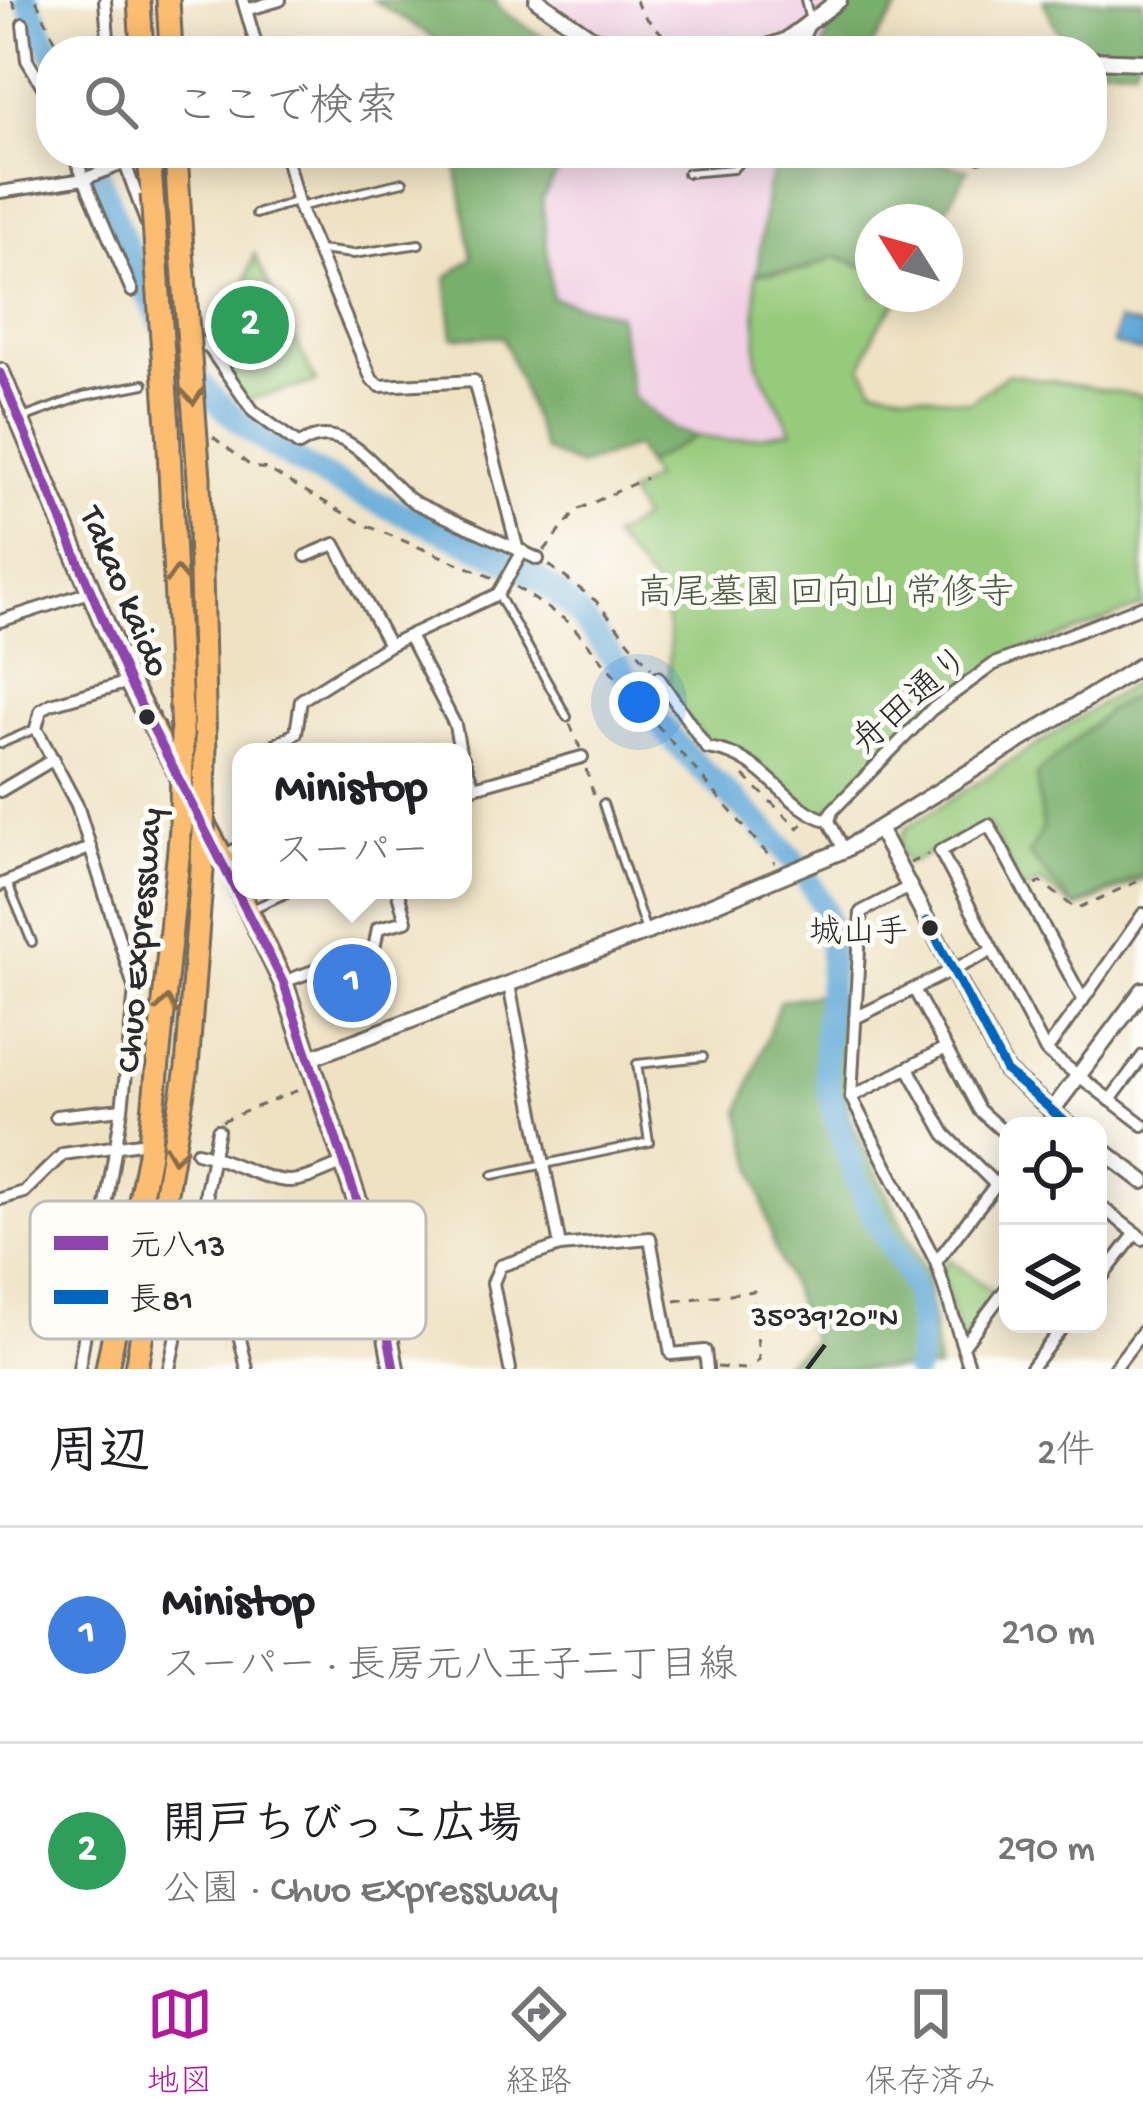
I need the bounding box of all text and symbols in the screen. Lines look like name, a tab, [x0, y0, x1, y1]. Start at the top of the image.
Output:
search box	[36, 36, 1107, 168]
icon: search	[78, 69, 144, 135]
text: ここで検索	[174, 84, 399, 137]
north arrow	[855, 204, 963, 312]
pin: 2	[211, 280, 289, 370]
one-way arrow	[179, 387, 205, 406]
street label: Takao kaido	[66, 499, 177, 684]
one-way arrow	[164, 565, 190, 584]
park label: 高尾墓園 回向山 常修寺	[636, 573, 1014, 618]
street label: 舟田通り	[844, 638, 982, 766]
your location	[609, 672, 669, 732]
unlabelled marker	[136, 706, 158, 728]
popup	[232, 743, 472, 899]
text: Ministop	[275, 764, 427, 817]
street label: Chuo Expressway	[109, 806, 175, 1075]
text: スーパー	[275, 832, 429, 878]
place label: 城山手	[809, 914, 908, 954]
marker: 城山手	[919, 917, 941, 939]
pin: 1	[313, 938, 391, 1028]
one-way arrow	[153, 995, 179, 1015]
map controls	[999, 1117, 1107, 1333]
button: locate	[999, 1117, 1107, 1225]
one-way arrow	[163, 1144, 189, 1164]
legend	[30, 1201, 426, 1339]
button: layers	[999, 1225, 1107, 1333]
text: 元八13	[129, 1230, 225, 1268]
text: 長81	[129, 1283, 193, 1322]
text: 35°39'20"N	[751, 1303, 898, 1338]
text: 周辺	[48, 1427, 150, 1487]
text: 2件	[1037, 1432, 1095, 1478]
text: Ministop	[162, 1578, 315, 1631]
text: 1	[79, 1612, 95, 1658]
text: 210 m	[1001, 1612, 1095, 1658]
text: スーパー · 長房元八王子二丁目線	[162, 1646, 737, 1692]
text: 開戸ちびっこ広場	[162, 1802, 522, 1855]
text: 2	[77, 1828, 97, 1874]
text: 290 m	[997, 1828, 1095, 1874]
text: 公園 · Chuo Expressway	[162, 1870, 558, 1916]
tab: 地図	[147, 1981, 213, 2104]
tab: 経路	[506, 1981, 572, 2104]
tab: 保存済み	[865, 1981, 997, 2104]

